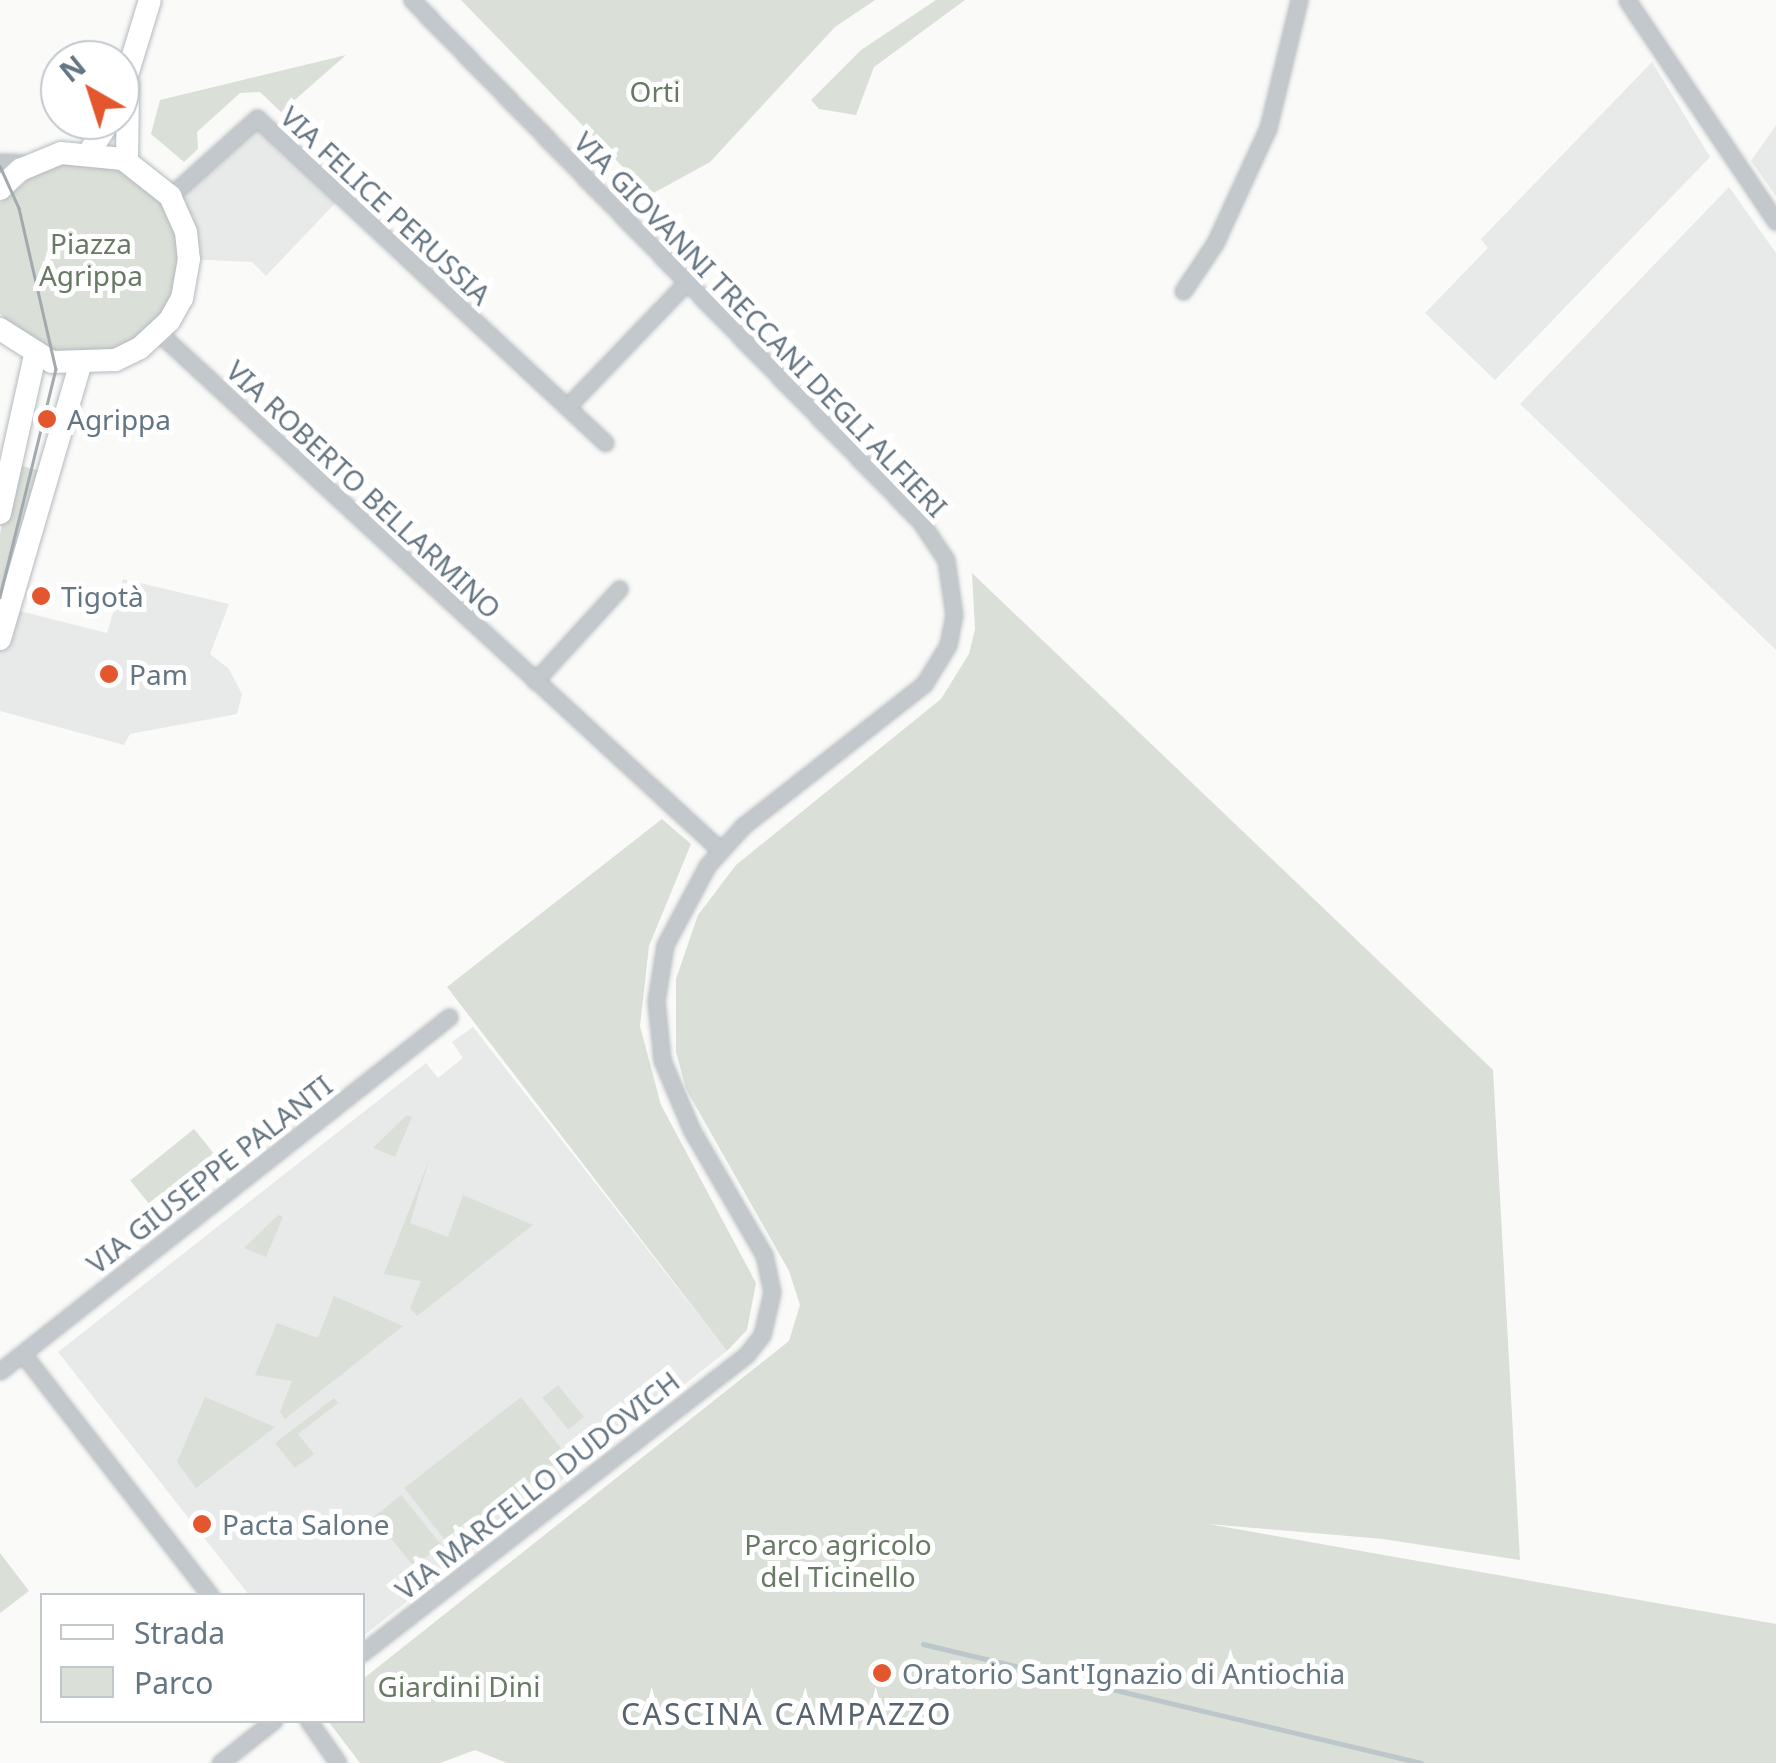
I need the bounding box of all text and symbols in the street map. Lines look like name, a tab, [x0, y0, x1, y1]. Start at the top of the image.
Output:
north arrow	[40, 40, 140, 140]
text: N	[52, 46, 93, 90]
park label: Orti	[630, 74, 680, 108]
street label: VIA FELICE PERUSSIA	[274, 99, 498, 311]
street label: VIA GIOVANNI TRECCANI DEGLI ALFIERI	[568, 125, 954, 523]
park label: Piazza Agrippa	[39, 226, 143, 292]
street label: VIA ROBERTO BELLARMINO	[220, 353, 508, 625]
place label: Agrippa	[67, 402, 171, 436]
marker: Agrippa	[36, 408, 58, 430]
place label: Tigotà	[61, 579, 144, 613]
marker: Tigotà	[30, 585, 52, 607]
place label: Pam	[129, 657, 188, 691]
marker: Pam	[98, 663, 120, 685]
street label: VIA GIUSEPPE PALANTI	[80, 1068, 338, 1280]
street label: VIA MARCELLO DUDOVICH	[388, 1364, 686, 1606]
place label: Pacta Salone	[222, 1507, 390, 1541]
marker: Pacta Salone	[191, 1513, 213, 1535]
park label: Parco agricolo del Ticinello	[744, 1527, 932, 1593]
legend	[40, 1593, 365, 1723]
text: Strada	[134, 1612, 225, 1653]
place label: Oratorio Sant'Ignazio di Antiochia	[902, 1656, 1345, 1690]
text: Parco	[134, 1662, 213, 1703]
marker: Oratorio Sant'Ignazio di Antiochia	[871, 1662, 893, 1684]
park label: Giardini Dini	[378, 1669, 540, 1703]
district label: CASCINA CAMPAZZO	[621, 1696, 953, 1732]

